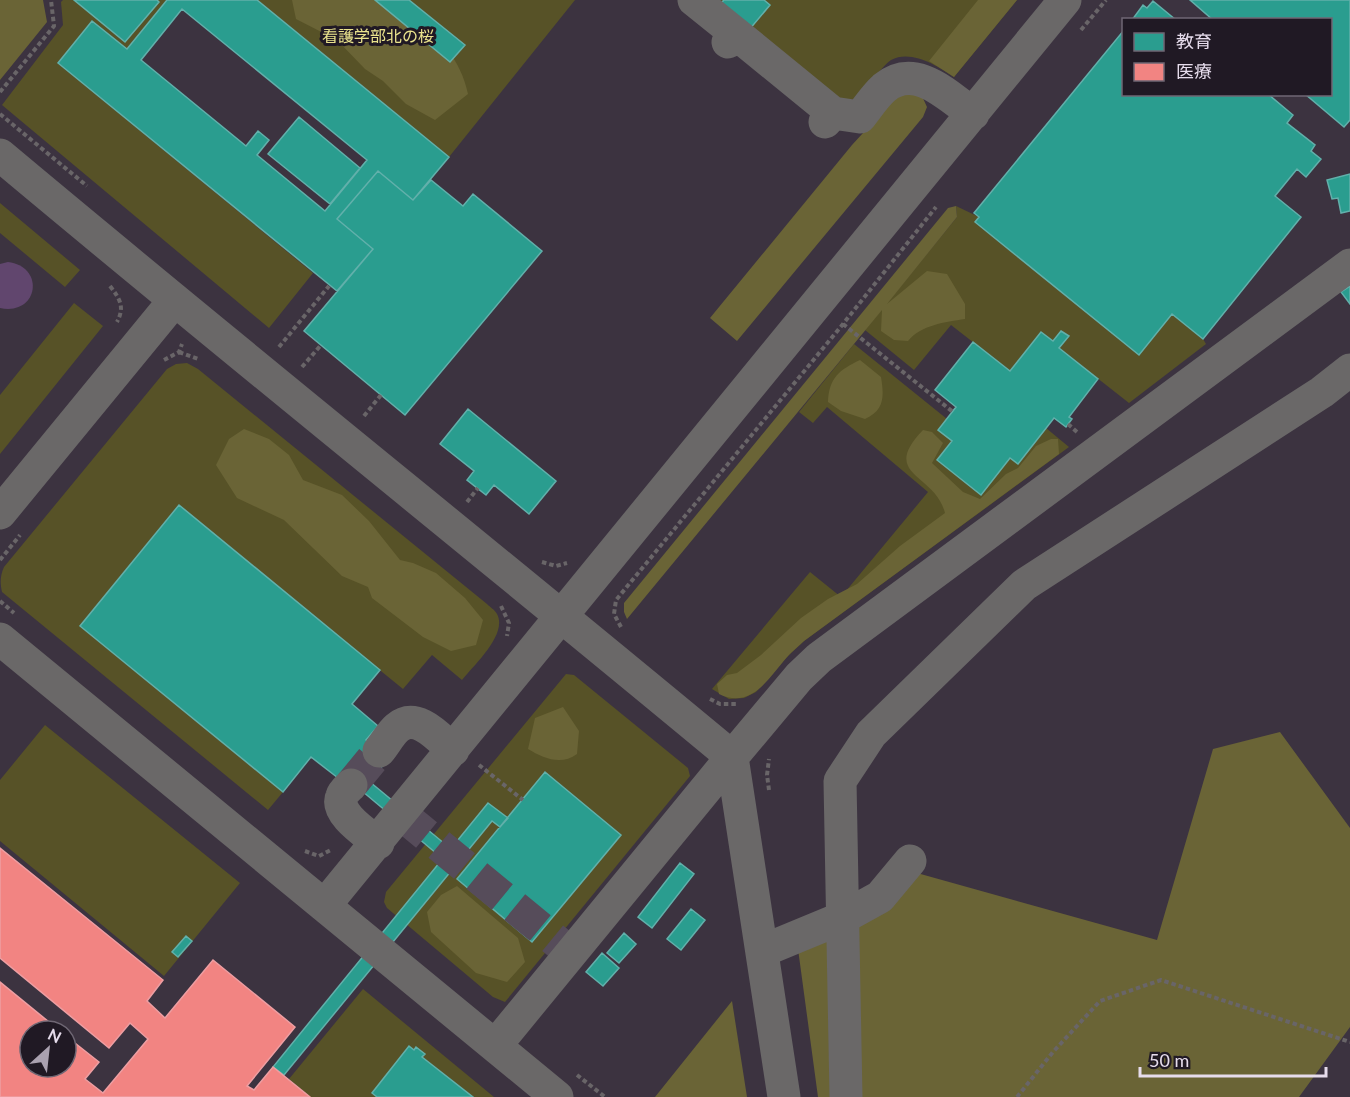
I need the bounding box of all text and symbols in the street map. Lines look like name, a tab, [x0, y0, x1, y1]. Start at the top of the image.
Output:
legend	[1122, 18, 1332, 96]
park label: 看護学部北の桜	[322, 26, 434, 45]
text: 教育	[1176, 30, 1212, 52]
text: 医療	[1176, 60, 1212, 82]
north arrow	[18, 1019, 78, 1079]
text: N	[45, 1024, 65, 1046]
scale bar	[1140, 1040, 1326, 1078]
text: 50 m	[1149, 1049, 1189, 1071]

